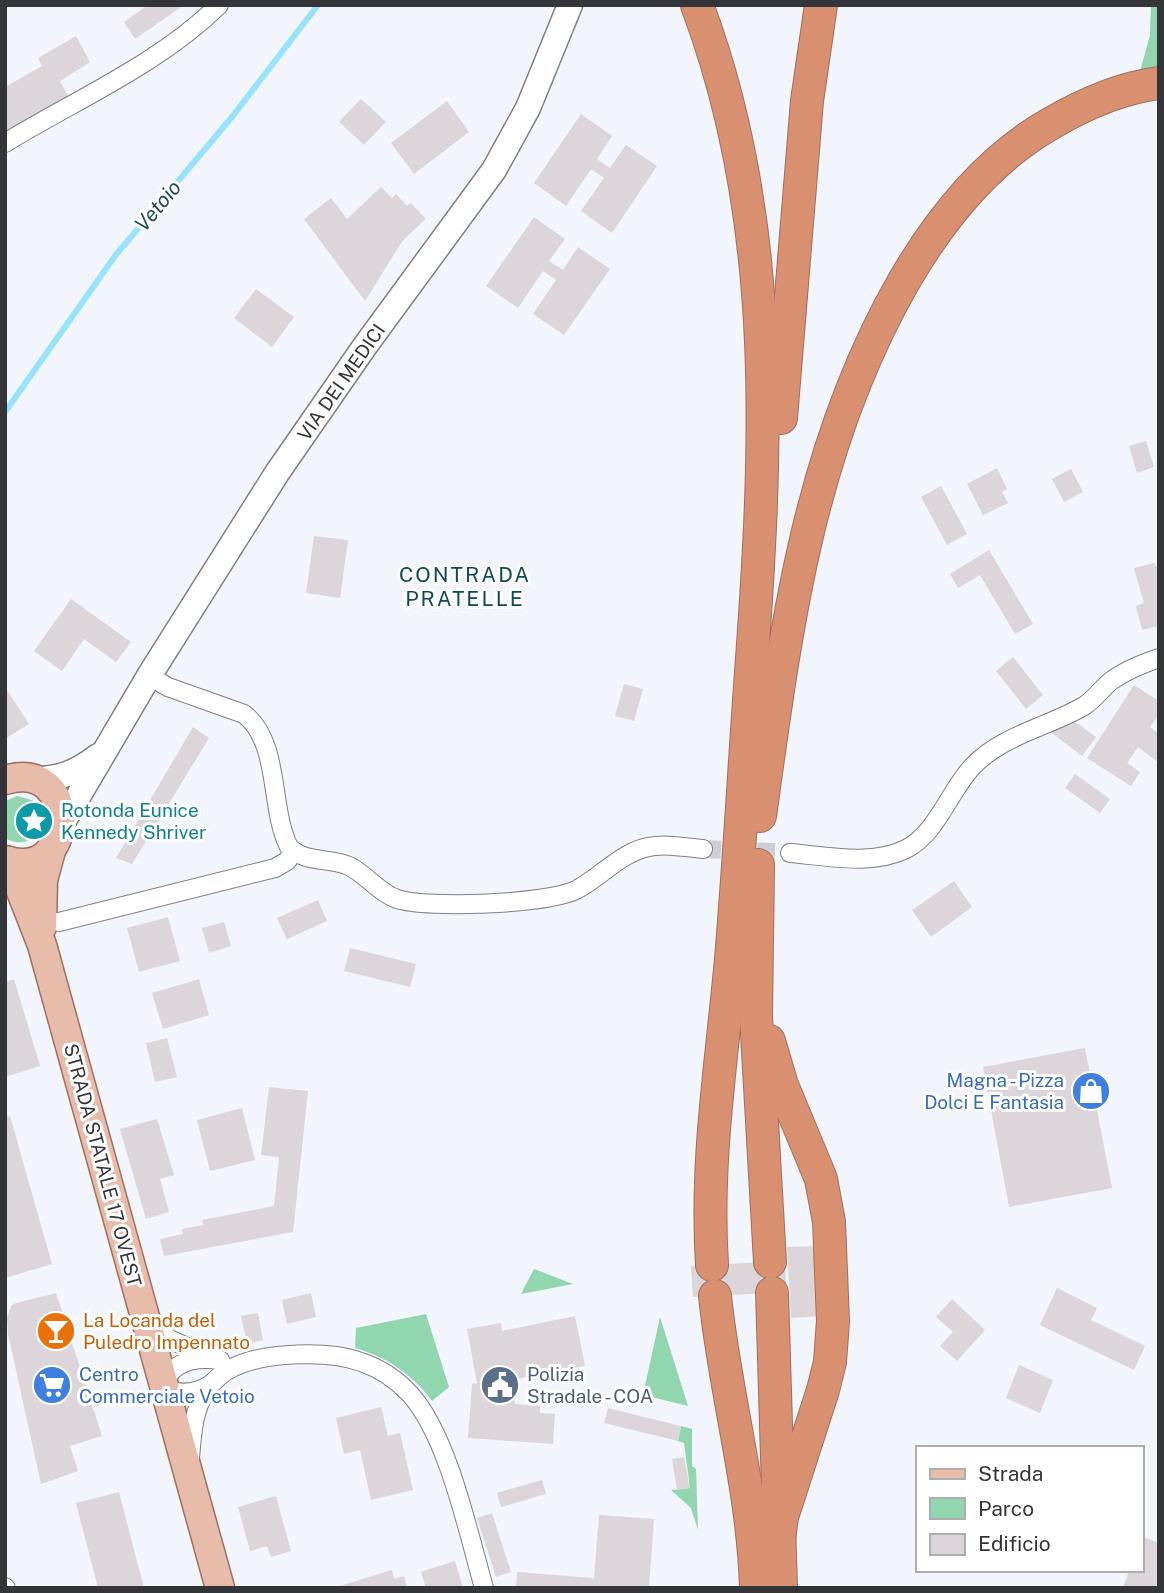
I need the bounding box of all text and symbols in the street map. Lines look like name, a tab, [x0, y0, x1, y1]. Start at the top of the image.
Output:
water label: Vetoio	[129, 175, 186, 236]
street label: VIA DEI MEDICI	[293, 320, 389, 444]
district label: CONTRADA PRATELLE	[399, 562, 531, 611]
place label: Rotonda Eunice Kennedy Shriver	[61, 799, 206, 843]
place icon: Rotonda Eunice Kennedy Shriver	[13, 800, 55, 842]
street label: STRADA STATALE 17 OVEST	[60, 1041, 146, 1289]
place label: Magna - Pizza Dolci E Fantasia	[924, 1069, 1064, 1113]
shop icon: Magna - Pizza Dolci E Fantasia	[1070, 1070, 1112, 1112]
place label: La Locanda del Puledro Impennato	[83, 1309, 250, 1353]
bar icon: La Locanda del Puledro Impennato	[35, 1310, 77, 1352]
place label: Centro Commerciale Vetoio	[79, 1363, 255, 1407]
place label: Polizia Stradale - COA	[527, 1363, 653, 1407]
supermarket icon: Centro Commerciale Vetoio	[31, 1364, 73, 1406]
public building icon: Polizia Stradale - COA	[479, 1364, 521, 1406]
legend	[916, 1446, 1143, 1572]
text: Strada	[978, 1461, 1043, 1486]
text: Parco	[978, 1496, 1034, 1521]
text: Edificio	[978, 1531, 1051, 1556]

